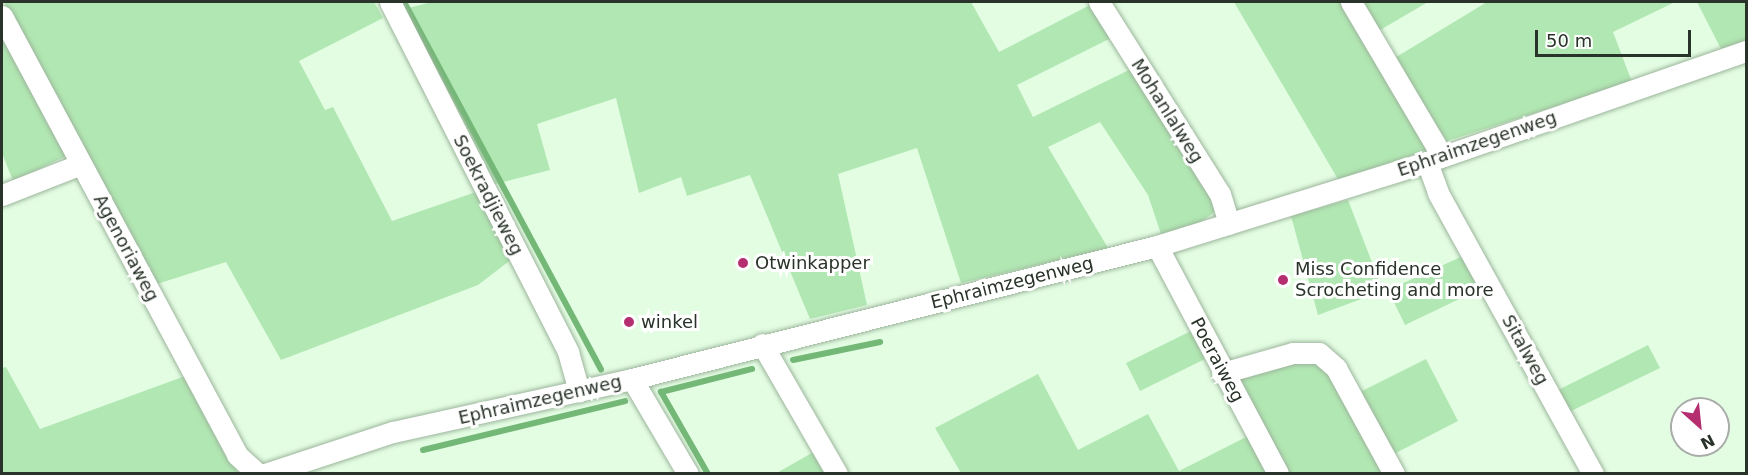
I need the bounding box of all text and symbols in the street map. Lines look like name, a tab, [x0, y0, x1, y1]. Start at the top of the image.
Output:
scale bar	[1538, 18, 1694, 56]
text: 50 m	[1546, 30, 1592, 51]
street label: Mohanlalweg	[1126, 55, 1208, 167]
street label: Ephraimzegenweg	[1395, 107, 1559, 181]
street label: Soekradjieweg	[448, 131, 528, 259]
street label: Agenoriaweg	[89, 191, 163, 305]
place label: Otwinkapper	[755, 252, 870, 274]
street label: Ephraimzegenweg	[928, 252, 1096, 314]
marker: Otwinkapper	[736, 256, 750, 270]
place label: Miss Confidence Scrocheting and more	[1295, 259, 1494, 302]
marker: Miss Confidence Scrocheting and more	[1276, 273, 1290, 287]
place label: winkel	[641, 311, 698, 333]
street label: Sitalweg	[1497, 311, 1553, 389]
street label: Poeraiweg	[1186, 314, 1248, 406]
marker: winkel	[622, 315, 636, 329]
street label: Ephraimzegenweg	[456, 371, 624, 429]
north arrow	[1670, 397, 1730, 457]
text: N	[1697, 430, 1718, 453]

